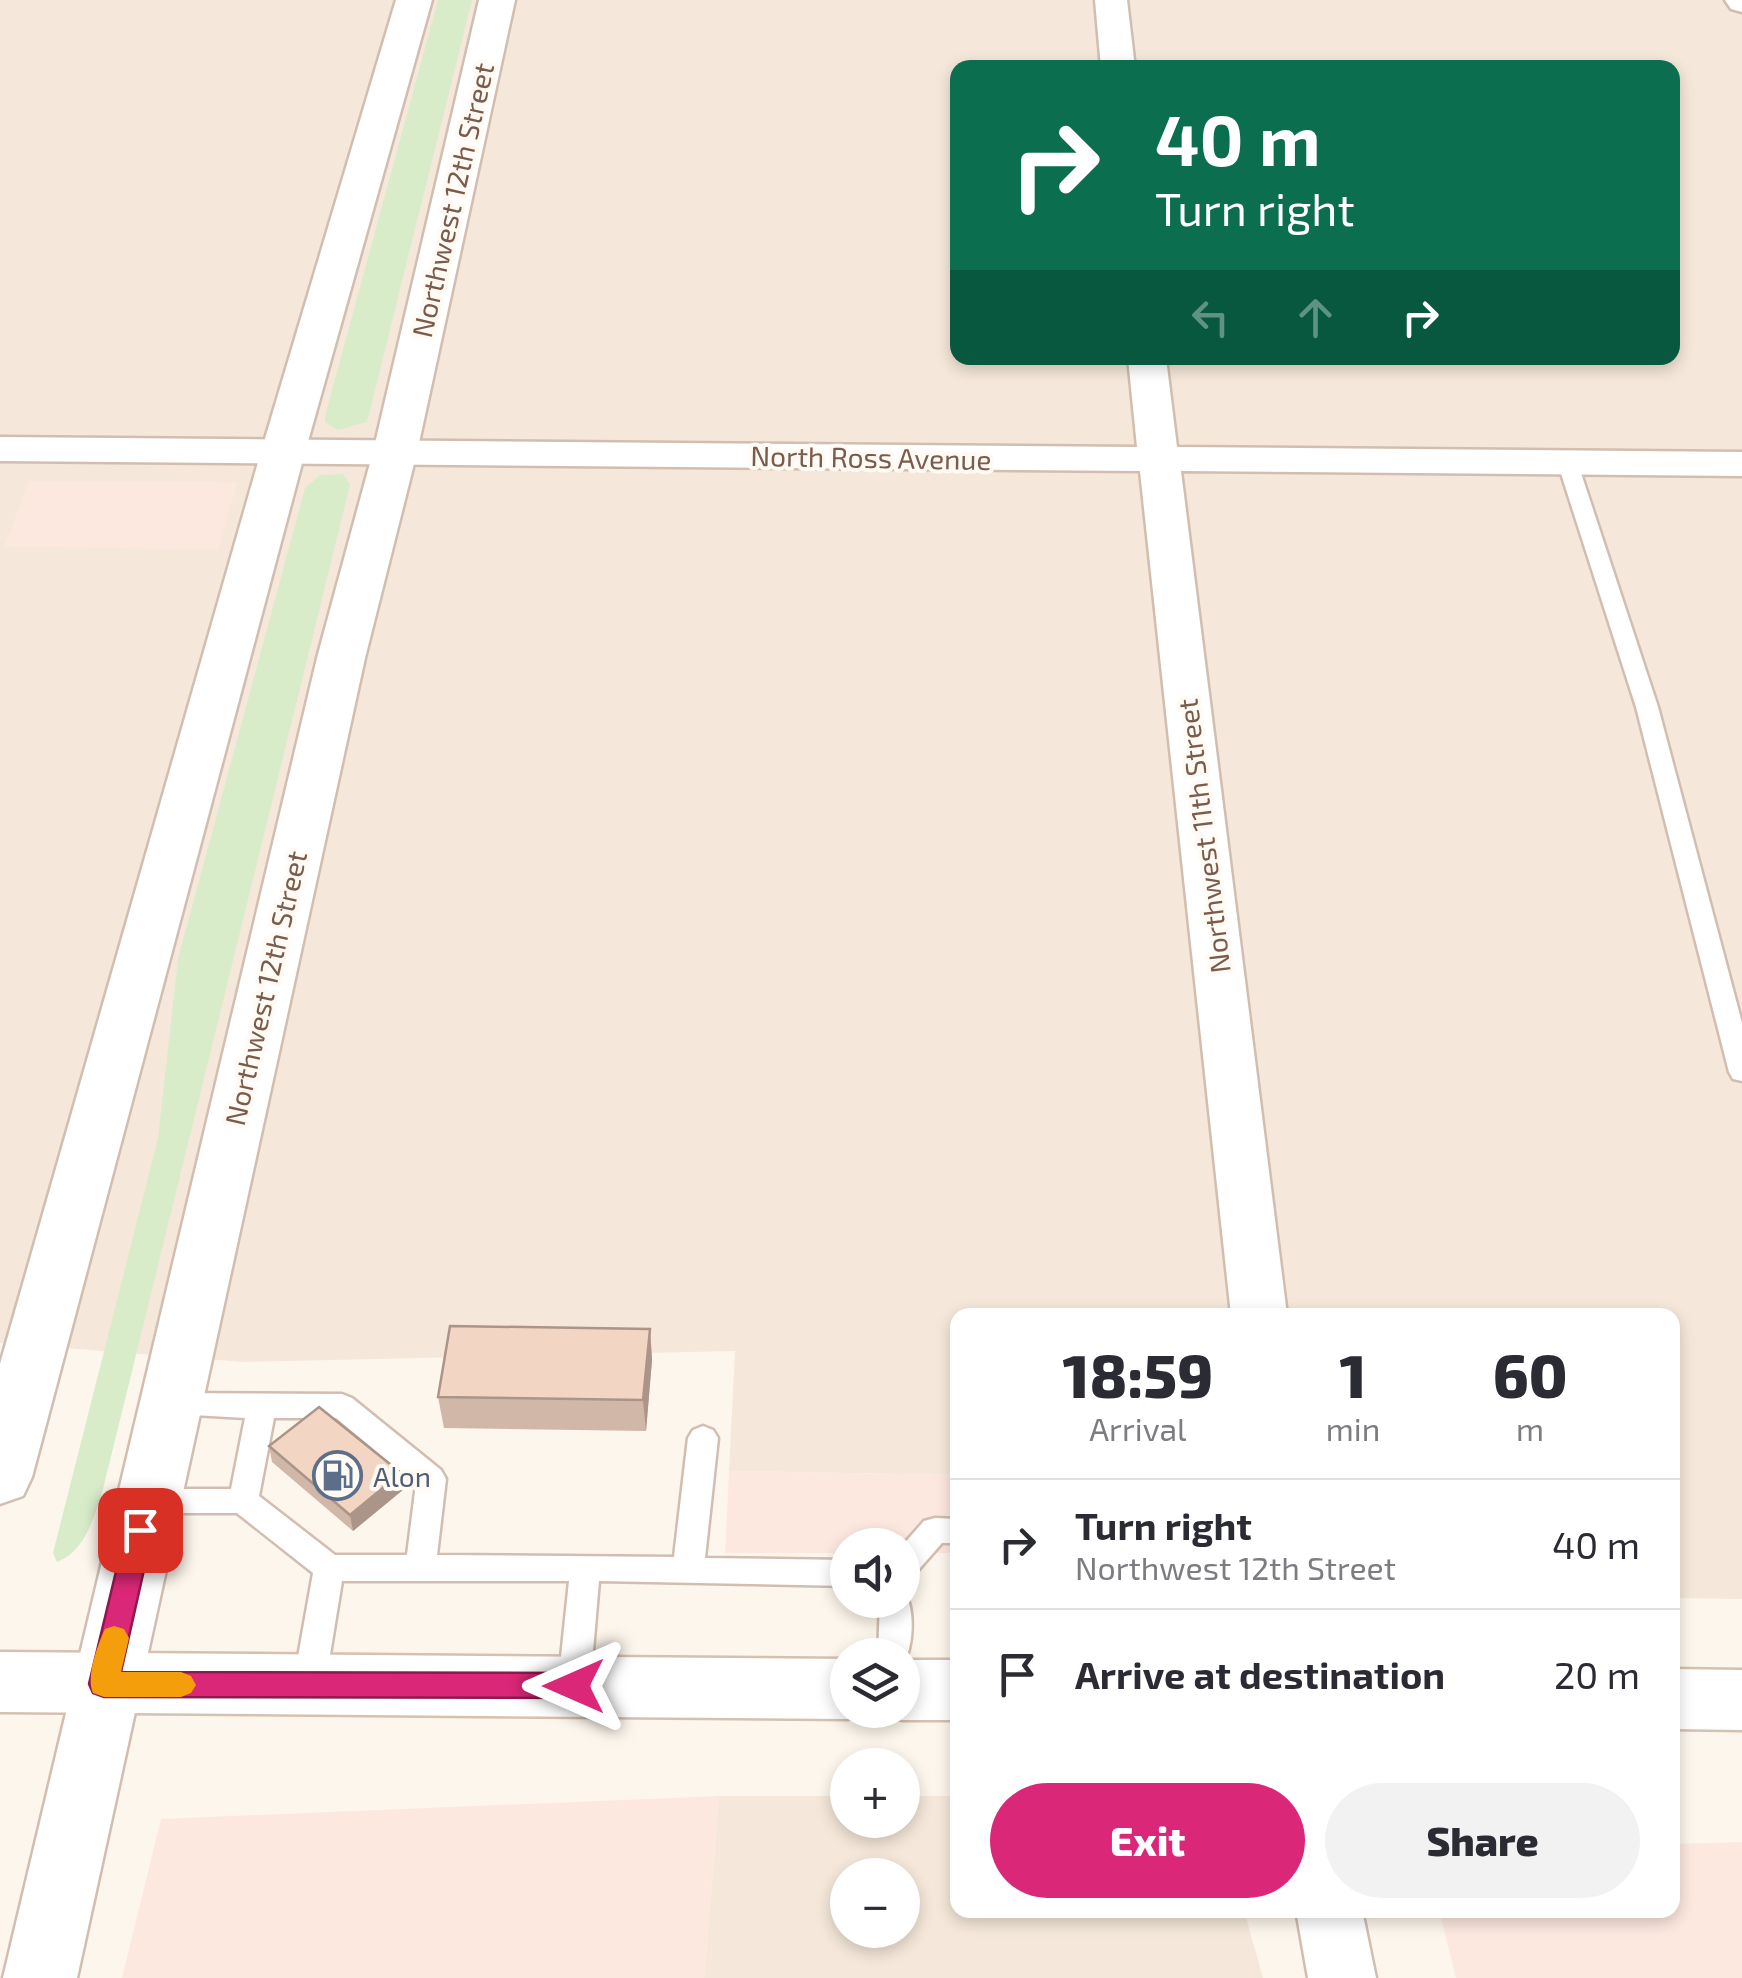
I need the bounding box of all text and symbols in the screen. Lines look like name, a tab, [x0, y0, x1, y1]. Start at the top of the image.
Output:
street label: Northwest 12th Street	[404, 59, 500, 341]
text: 40 m	[1155, 96, 1321, 180]
icon: right	[990, 100, 1120, 230]
text: Turn right	[1155, 181, 1355, 235]
icon: left	[1183, 290, 1238, 345]
icon: ahead	[1288, 290, 1343, 345]
icon: right	[1393, 290, 1448, 345]
street label: North Ross Avenue	[750, 438, 992, 476]
street label: Northwest 11th Street	[1169, 697, 1237, 975]
street label: Northwest 12th Street	[217, 847, 313, 1129]
text: 18:59	[1062, 1338, 1213, 1410]
text: 1	[1339, 1338, 1367, 1410]
text: 60	[1493, 1338, 1568, 1410]
text: Arrival	[1089, 1409, 1187, 1447]
text: min	[1326, 1409, 1380, 1447]
text: m	[1516, 1409, 1544, 1447]
fuel station icon: Alon	[312, 1450, 364, 1502]
place label: Alon	[373, 1459, 431, 1493]
pin	[98, 1488, 183, 1573]
text: Turn right	[1075, 1502, 1252, 1548]
icon: arrive	[113, 1503, 168, 1558]
icon: right	[990, 1517, 1045, 1572]
text: 40 m	[1552, 1521, 1640, 1567]
map controls	[830, 1528, 920, 1948]
button: sound	[830, 1528, 920, 1618]
text: Northwest 12th Street	[1075, 1548, 1396, 1586]
position arrow	[522, 1634, 626, 1738]
button: layers	[830, 1638, 920, 1728]
icon: arrive	[990, 1647, 1045, 1702]
text: Arrive at destination	[1075, 1651, 1445, 1697]
text: 20 m	[1554, 1651, 1640, 1697]
button: +	[830, 1748, 920, 1838]
button: Exit	[990, 1783, 1305, 1898]
button: Share	[1325, 1783, 1640, 1898]
button: −	[830, 1858, 920, 1948]

